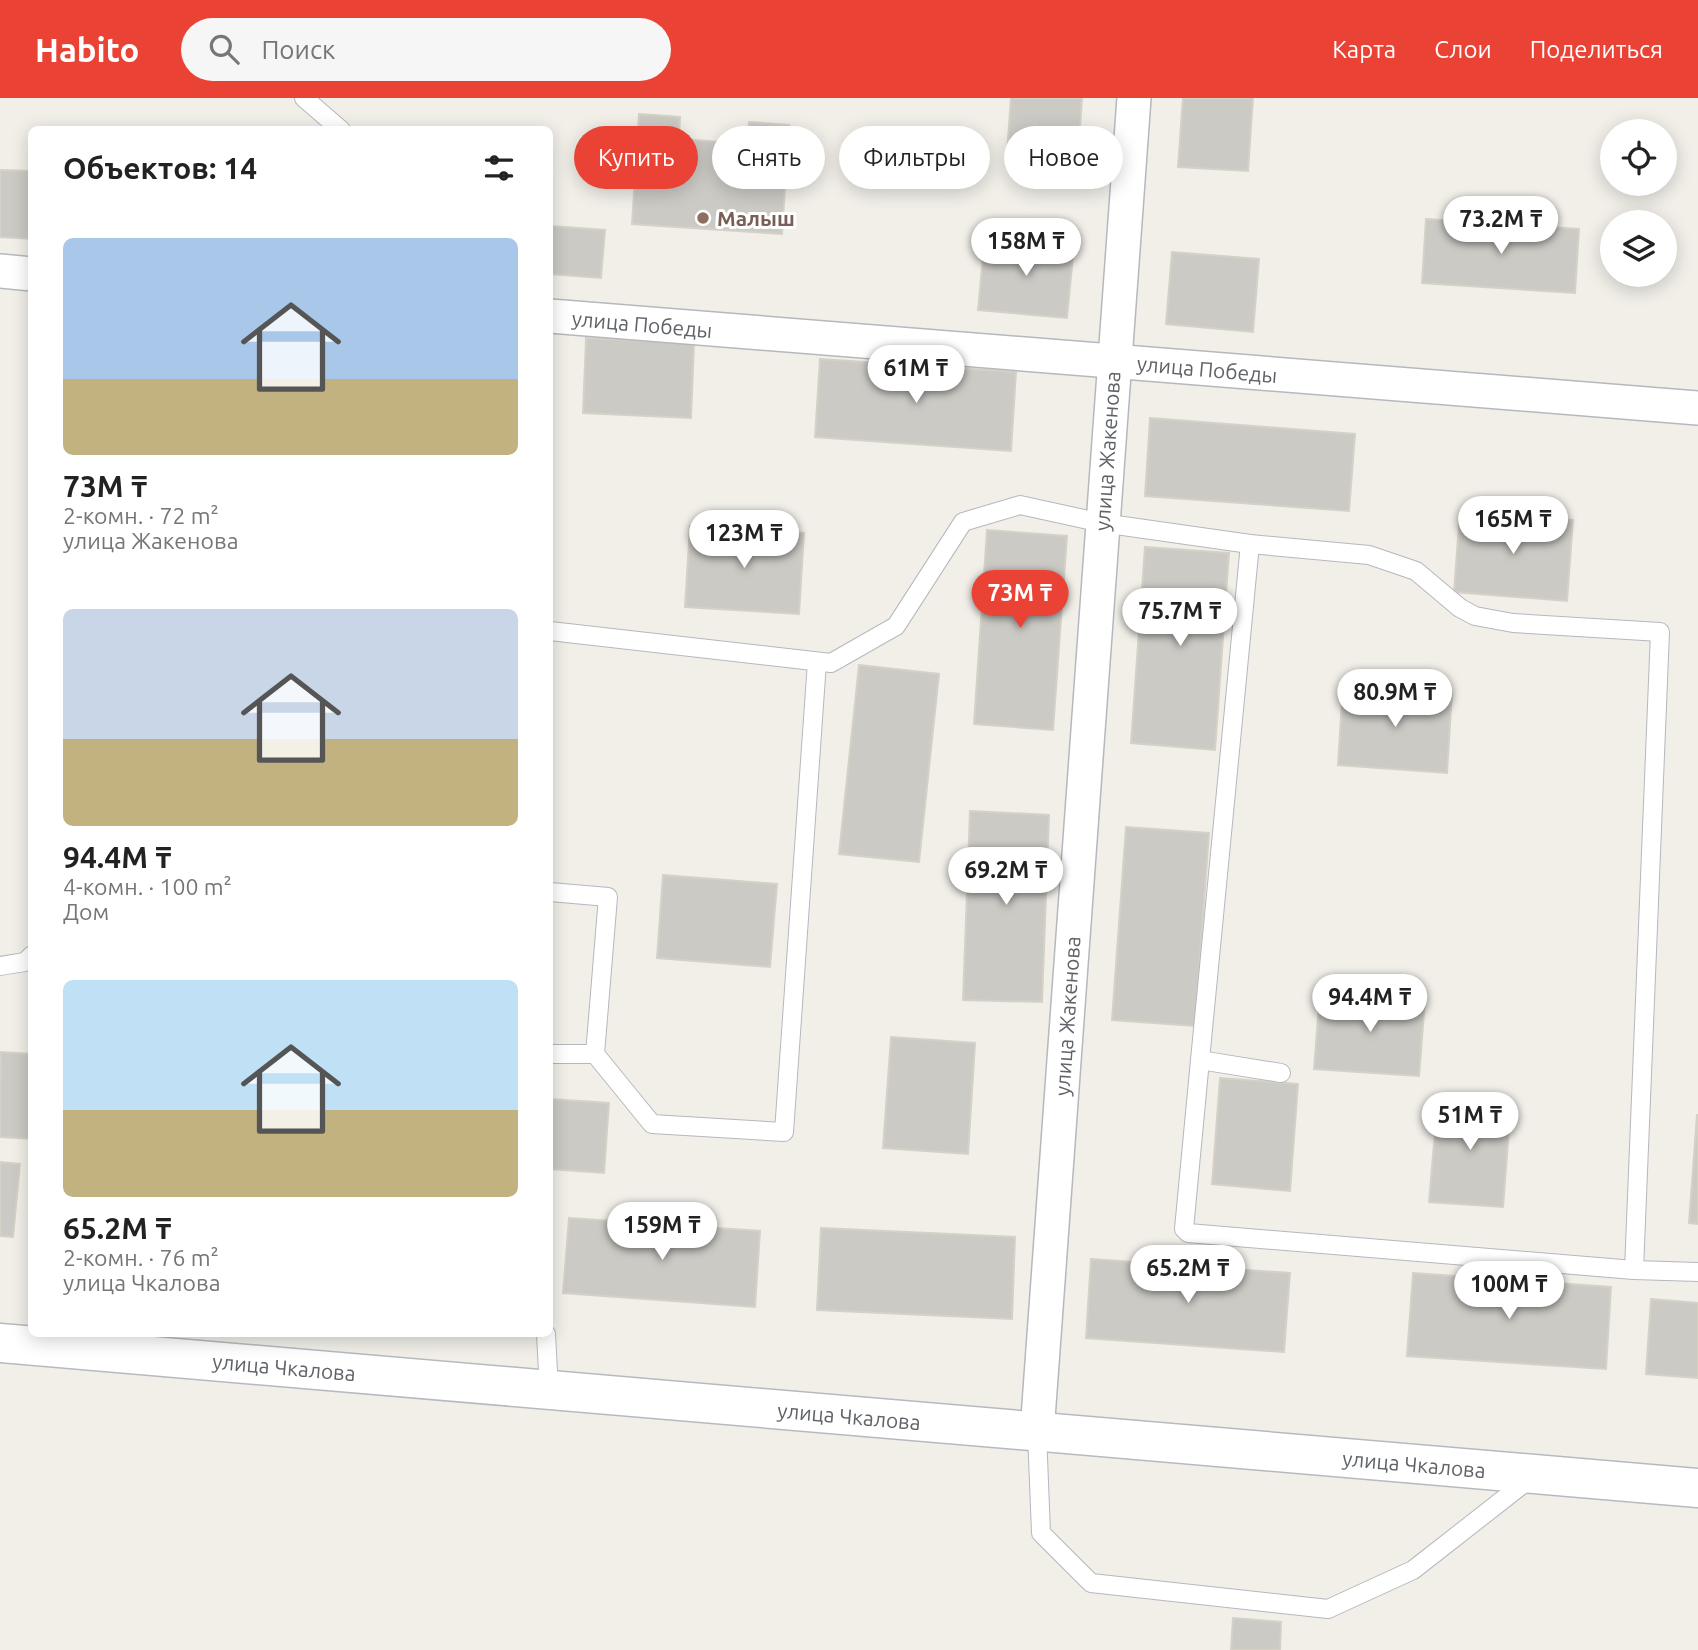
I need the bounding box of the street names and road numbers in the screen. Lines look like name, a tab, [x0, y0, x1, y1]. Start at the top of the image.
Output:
street label: улица Победы	[571, 306, 713, 342]
street label: улица Победы	[1136, 351, 1278, 387]
street label: улица Жакенова	[1089, 370, 1125, 532]
street label: улица Жакенова	[1049, 935, 1085, 1097]
street label: улица Чкалова	[211, 1349, 357, 1385]
street label: улица Чкалова	[776, 1398, 922, 1434]
street label: улица Чкалова	[1341, 1446, 1487, 1482]

